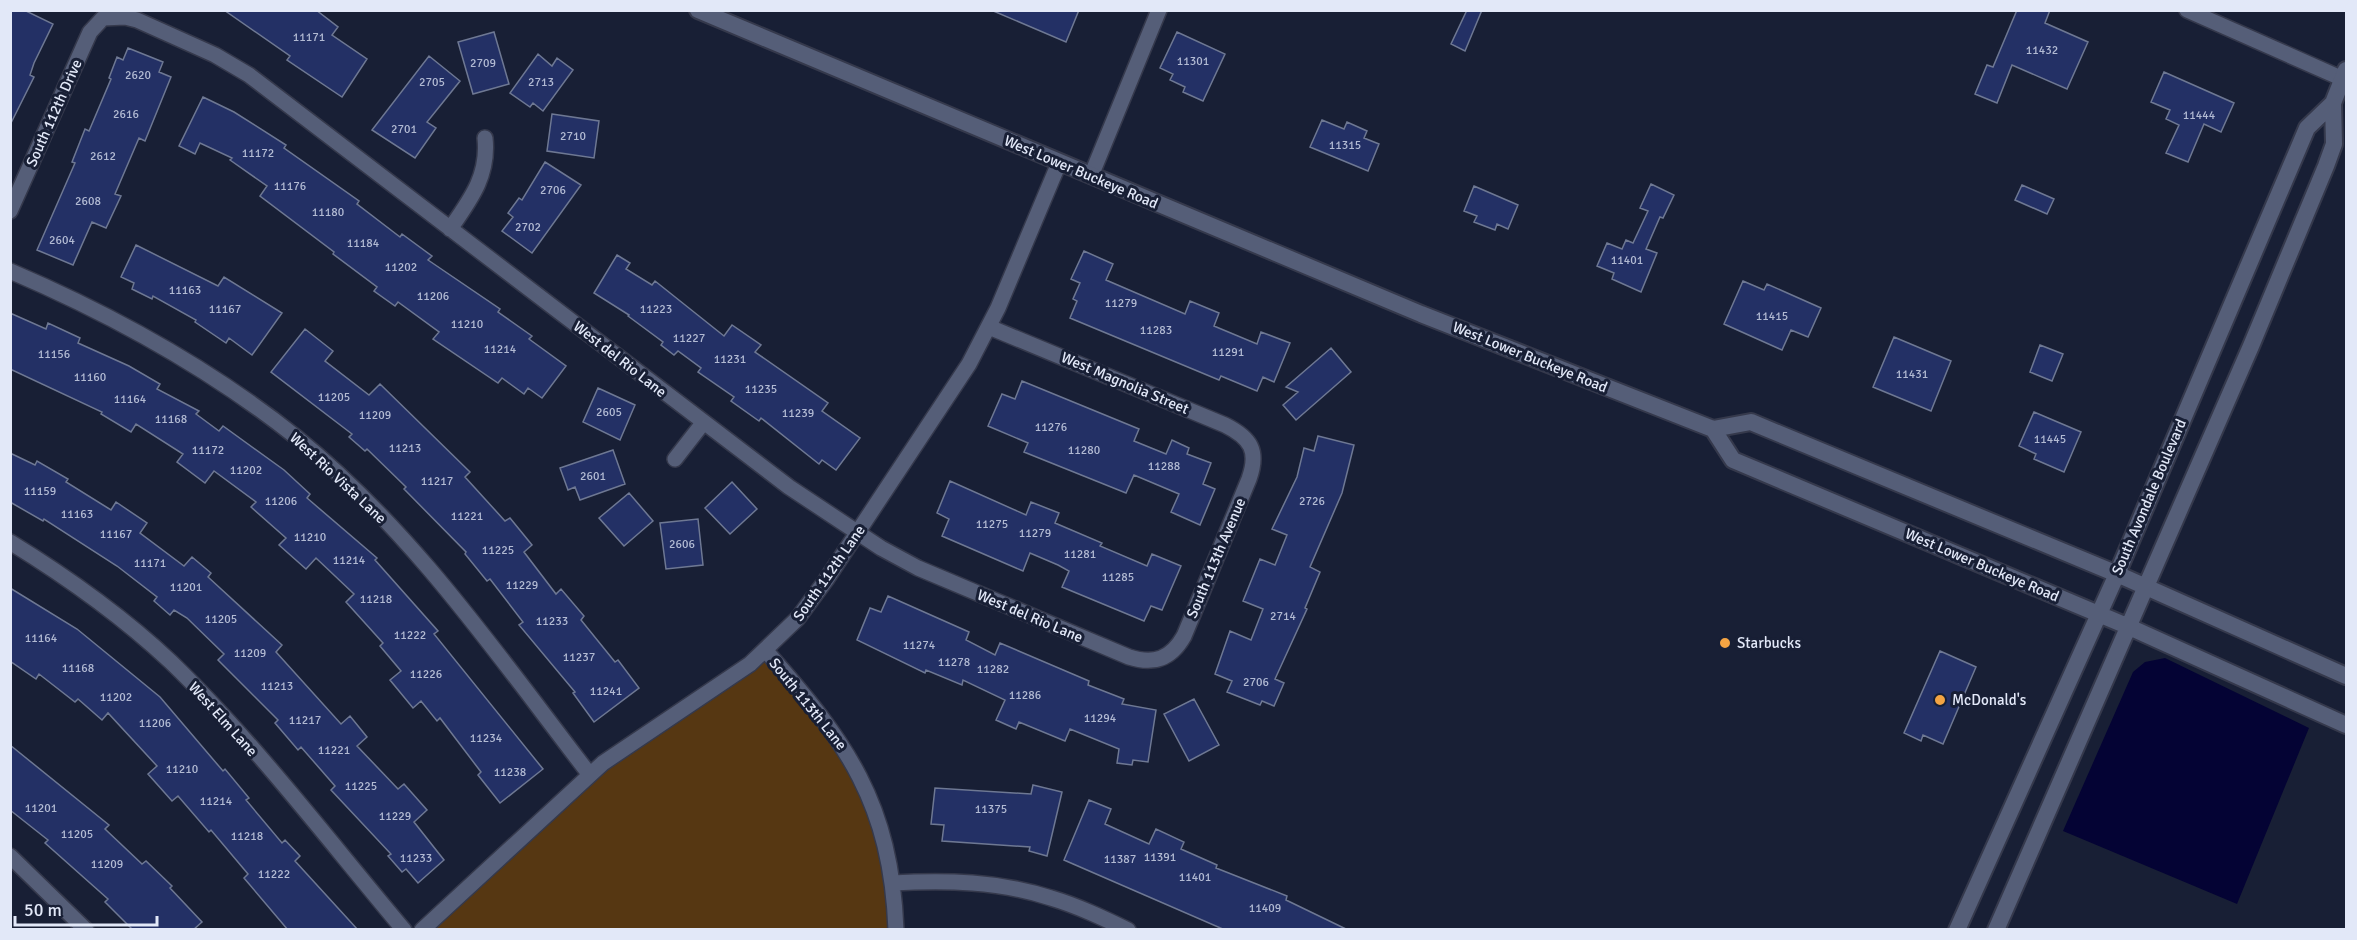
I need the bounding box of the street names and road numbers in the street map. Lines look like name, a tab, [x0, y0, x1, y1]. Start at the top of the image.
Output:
street label: South 112th Drive	[22, 57, 86, 169]
street label: West Lower Buckeye Road	[1001, 131, 1161, 213]
street label: West del Rio Lane	[570, 317, 670, 401]
street label: West Lower Buckeye Road	[1450, 318, 1610, 396]
street label: West Magnolia Street	[1059, 348, 1191, 418]
street label: South Avondale Boulevard	[2108, 416, 2190, 578]
street label: West Rio Vista Lane	[286, 429, 390, 527]
street label: South 113th Avenue	[1183, 495, 1249, 621]
street label: South 112th Lane	[789, 522, 869, 624]
street label: West Lower Buckeye Road	[1902, 524, 2062, 606]
street label: West del Rio Lane	[974, 586, 1086, 646]
street label: South 113th Lane	[765, 654, 851, 754]
street label: West Elm Lane	[185, 678, 261, 760]

